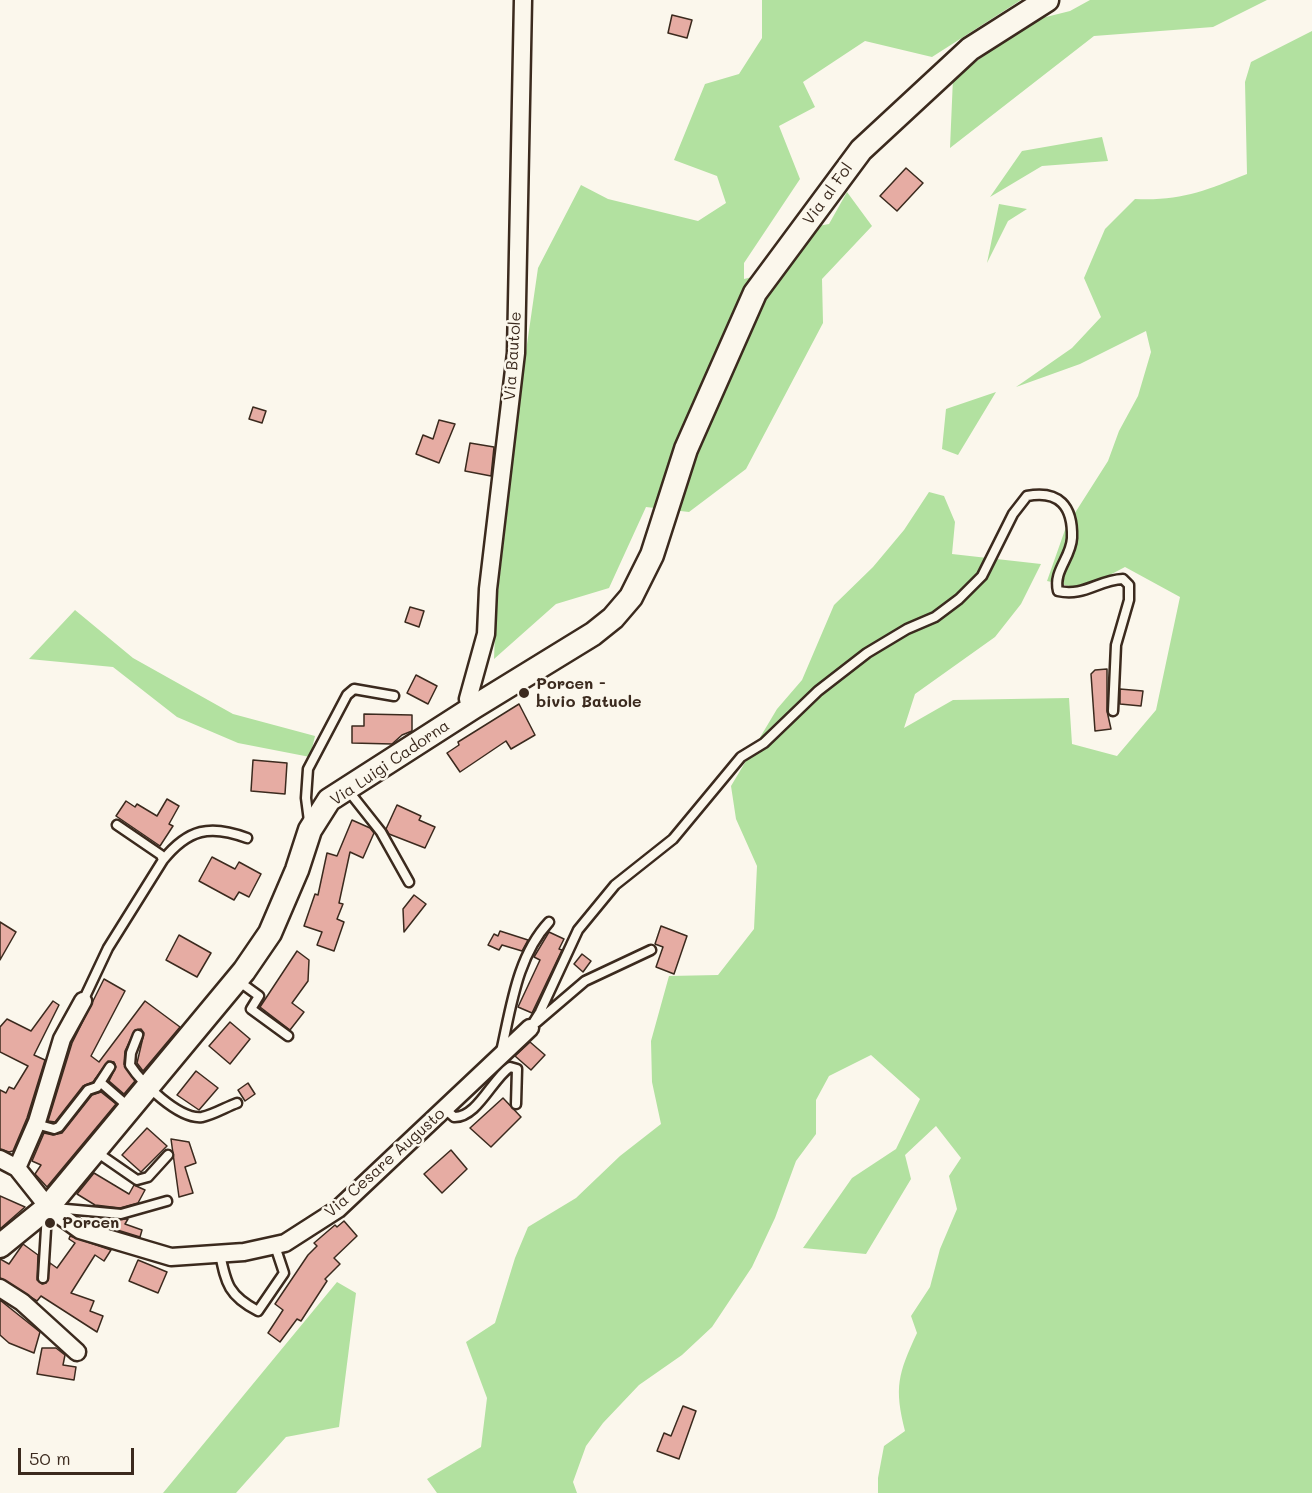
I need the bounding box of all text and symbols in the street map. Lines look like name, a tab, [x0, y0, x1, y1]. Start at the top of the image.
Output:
street label: Via al Fol	[799, 159, 857, 229]
street label: Via Bautole	[500, 311, 526, 401]
place label: Porcen - bivio Batuole	[536, 674, 642, 712]
marker: Porcen - bivio Batuole	[517, 686, 531, 700]
street label: Via Luigi Cadorna	[327, 716, 453, 810]
street label: Via Cesare Augusto	[321, 1104, 449, 1222]
place label: Porcen	[62, 1213, 119, 1233]
marker: Porcen	[43, 1216, 57, 1230]
scale bar	[21, 1436, 136, 1474]
text: 50 m	[29, 1446, 71, 1470]

